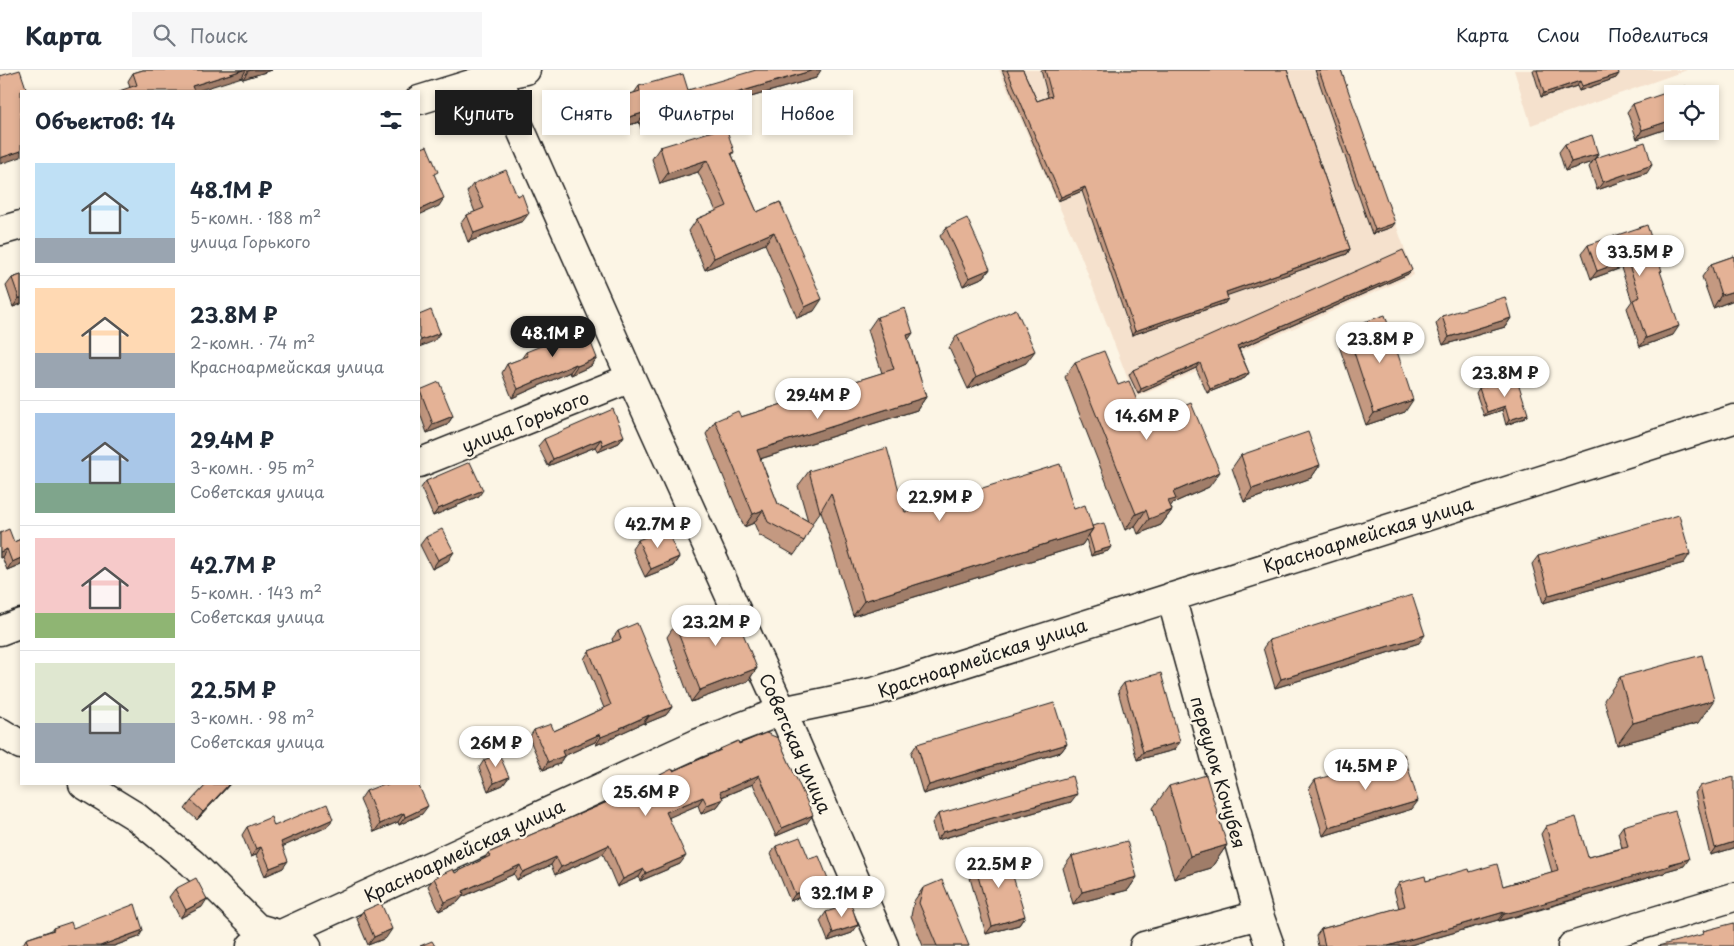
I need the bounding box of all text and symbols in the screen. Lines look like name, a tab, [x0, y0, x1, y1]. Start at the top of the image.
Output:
search box	[132, 12, 482, 57]
text: Карта	[25, 17, 102, 53]
icon: search	[150, 21, 178, 49]
text: Поиск	[190, 21, 248, 49]
text: Карта	[1456, 21, 1509, 48]
text: Слои	[1537, 21, 1580, 48]
text: Поделиться	[1608, 21, 1709, 48]
map controls	[1664, 85, 1719, 140]
button: locate	[1664, 85, 1719, 140]
chip: Купить	[435, 90, 532, 135]
chip: Снять	[542, 90, 630, 135]
chip: Фильтры	[640, 90, 752, 135]
chip: Новое	[762, 90, 853, 135]
text: Объектов: 14	[35, 104, 175, 136]
icon: filters	[377, 106, 405, 134]
text: 48.1M ₽	[190, 173, 272, 205]
icon: home	[75, 183, 135, 243]
text: 5-комн. · 188 m²	[190, 205, 321, 229]
text: улица Горького	[190, 229, 310, 253]
pin: 33.5M ₽	[1594, 234, 1686, 277]
text: 33.5M ₽	[1607, 239, 1673, 263]
text: 23.8M ₽	[190, 298, 278, 330]
icon: home	[75, 308, 135, 368]
pin: 48.1M ₽	[507, 316, 599, 358]
text: 48.1M ₽	[522, 320, 584, 344]
pin: 23.8M ₽	[1334, 322, 1426, 364]
text: 23.8M ₽	[1347, 326, 1413, 350]
text: 2-комн. · 74 m²	[190, 330, 315, 354]
text: Красноармейская улица	[190, 354, 384, 378]
pin: 23.8M ₽	[1459, 356, 1551, 398]
text: 23.8M ₽	[1472, 360, 1538, 384]
pin: 29.4M ₽	[772, 378, 864, 420]
text: 29.4M ₽	[786, 382, 850, 406]
street label: улица Горького	[457, 383, 593, 459]
pin: 14.6M ₽	[1101, 398, 1193, 441]
text: 14.6M ₽	[1115, 403, 1179, 427]
text: 29.4M ₽	[190, 423, 274, 455]
icon: home	[75, 433, 135, 493]
text: 3-комн. · 95 m²	[190, 455, 315, 479]
text: Советская улица	[190, 479, 324, 503]
pin: 22.9M ₽	[894, 480, 986, 522]
text: 22.9M ₽	[908, 484, 972, 508]
street label: Красноармейская улица	[1260, 489, 1477, 579]
pin: 42.7M ₽	[612, 506, 704, 549]
text: 42.7M ₽	[625, 511, 691, 535]
text: 42.7M ₽	[190, 548, 276, 580]
icon: home	[75, 558, 135, 618]
text: 5-комн. · 143 m²	[190, 580, 322, 604]
text: Советская улица	[190, 604, 324, 628]
pin: 23.2M ₽	[670, 604, 762, 647]
text: 23.2M ₽	[682, 609, 750, 633]
street label: Красноармейская улица	[874, 610, 1091, 704]
street label: Советская улица	[753, 669, 839, 818]
text: 22.5M ₽	[190, 673, 276, 705]
icon: home	[75, 683, 135, 743]
street label: переулок Кочубея	[1184, 693, 1254, 851]
text: 3-комн. · 98 m²	[190, 705, 315, 729]
pin: 26M ₽	[461, 726, 531, 768]
text: Советская улица	[190, 729, 324, 753]
text: 26M ₽	[470, 730, 522, 754]
pin: 14.5M ₽	[1320, 748, 1412, 791]
text: 14.5M ₽	[1335, 753, 1397, 777]
pin: 25.6M ₽	[600, 774, 692, 817]
text: 25.6M ₽	[613, 779, 679, 803]
street label: Красноармейская улица	[359, 791, 569, 908]
pin: 22.5M ₽	[953, 846, 1045, 889]
text: 22.5M ₽	[966, 851, 1032, 875]
pin: 32.1M ₽	[796, 876, 888, 918]
text: 32.1M ₽	[811, 880, 873, 904]

